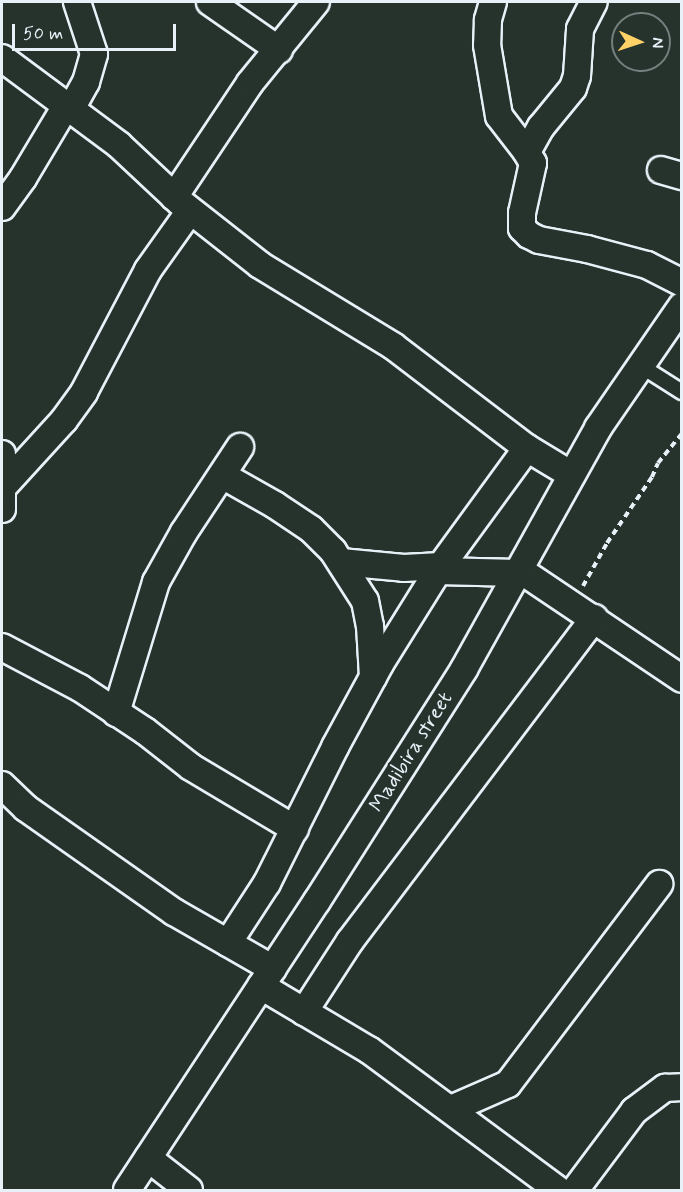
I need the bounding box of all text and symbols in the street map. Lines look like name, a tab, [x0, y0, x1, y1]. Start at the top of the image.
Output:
scale bar	[15, 12, 178, 50]
north arrow	[611, 12, 671, 72]
text: 50 m	[23, 22, 63, 46]
text: N	[647, 37, 668, 49]
street label: Madibira street	[364, 687, 458, 817]

